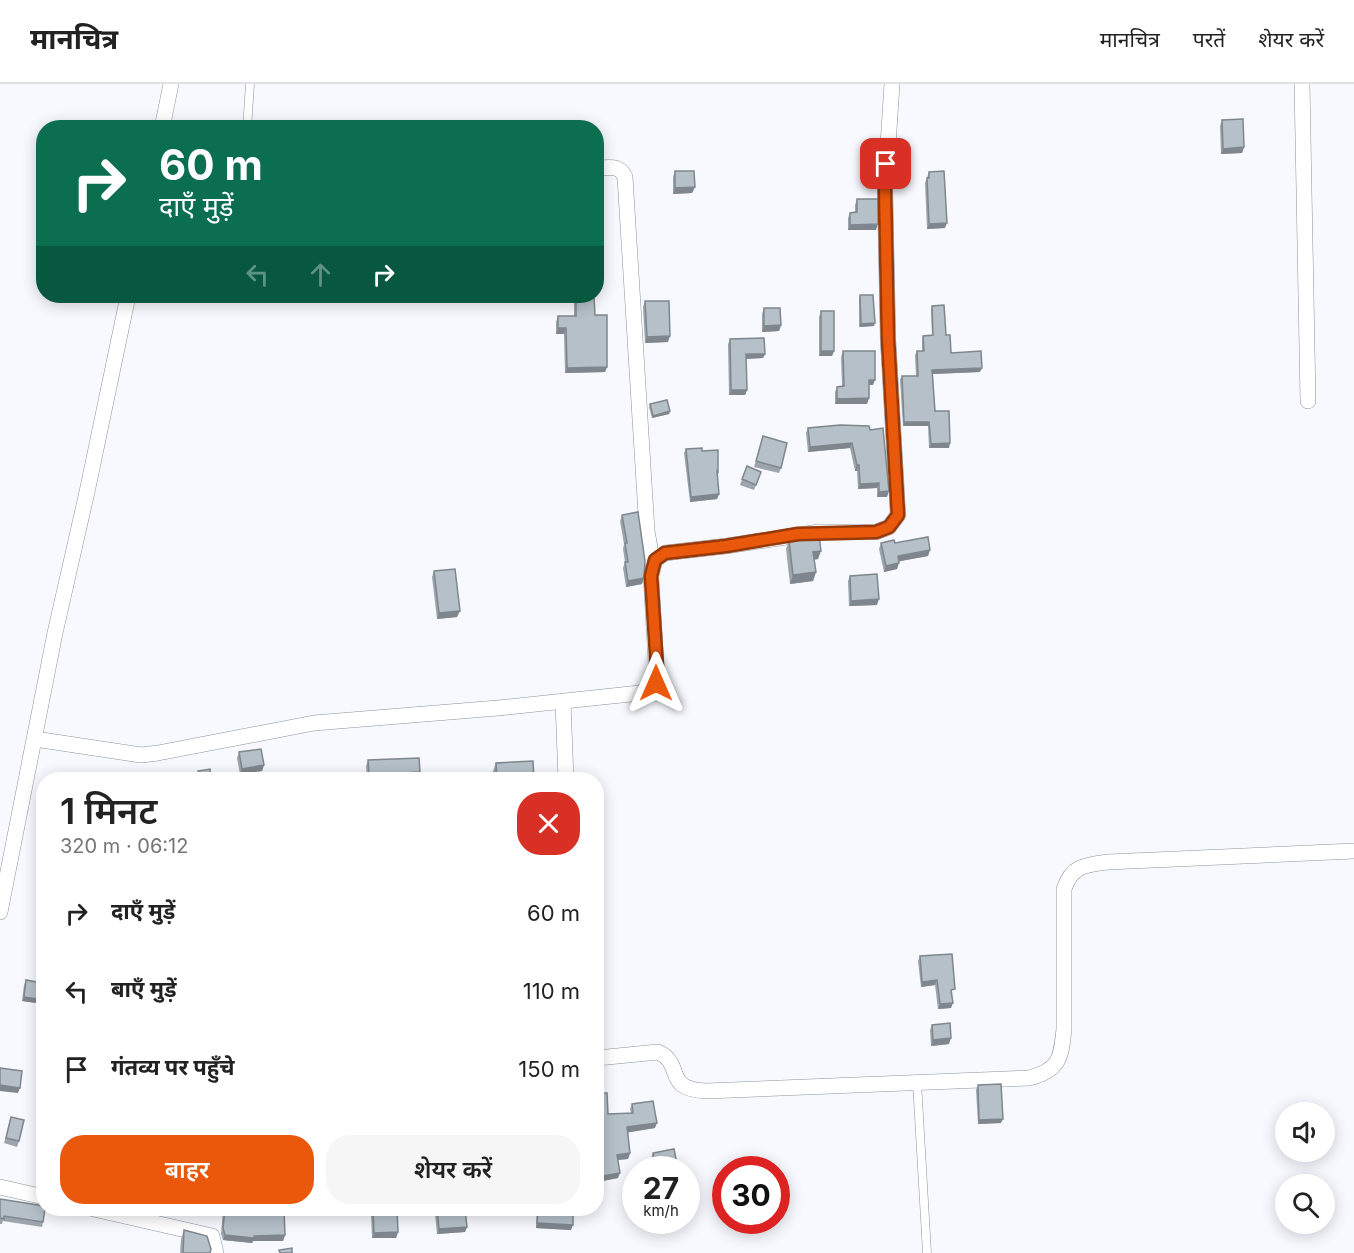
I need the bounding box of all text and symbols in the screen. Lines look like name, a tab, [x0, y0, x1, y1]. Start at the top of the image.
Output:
text: मानचित्र	[30, 22, 118, 56]
text: मानचित्र	[1100, 27, 1160, 52]
text: परतें	[1193, 27, 1225, 52]
text: शेयर करें	[1258, 27, 1324, 52]
pin	[860, 138, 911, 189]
text: 60 m	[159, 139, 263, 190]
icon: right	[60, 144, 138, 222]
icon: arrive	[869, 147, 902, 180]
text: दाएँ मुड़ें	[159, 190, 233, 223]
icon: left	[241, 258, 274, 291]
icon: ahead	[304, 258, 337, 291]
icon: right	[367, 258, 400, 291]
position arrow	[624, 651, 688, 715]
text: 1 मिनट	[60, 789, 157, 833]
button: close	[517, 792, 580, 855]
text: 320 m · 06:12	[60, 834, 188, 858]
icon: right	[60, 897, 93, 930]
text: दाएँ मुड़ें	[111, 898, 175, 924]
text: 60 m	[527, 900, 580, 926]
icon: left	[60, 975, 93, 1008]
text: बाएँ मुड़ें	[111, 976, 177, 1002]
text: 110 m	[523, 978, 580, 1004]
icon: arrive	[60, 1053, 93, 1086]
text: गंतव्य पर पहुँचे	[111, 1054, 235, 1080]
text: 150 m	[518, 1056, 580, 1082]
map controls	[1275, 1102, 1335, 1234]
button: sound	[1275, 1102, 1335, 1162]
button: बाहर	[60, 1135, 314, 1204]
button: शेयर करें	[326, 1135, 580, 1204]
speed limit sign: 30	[712, 1156, 790, 1234]
text: 27	[643, 1170, 679, 1206]
button: search	[1275, 1174, 1335, 1234]
text: km/h	[643, 1201, 679, 1220]

